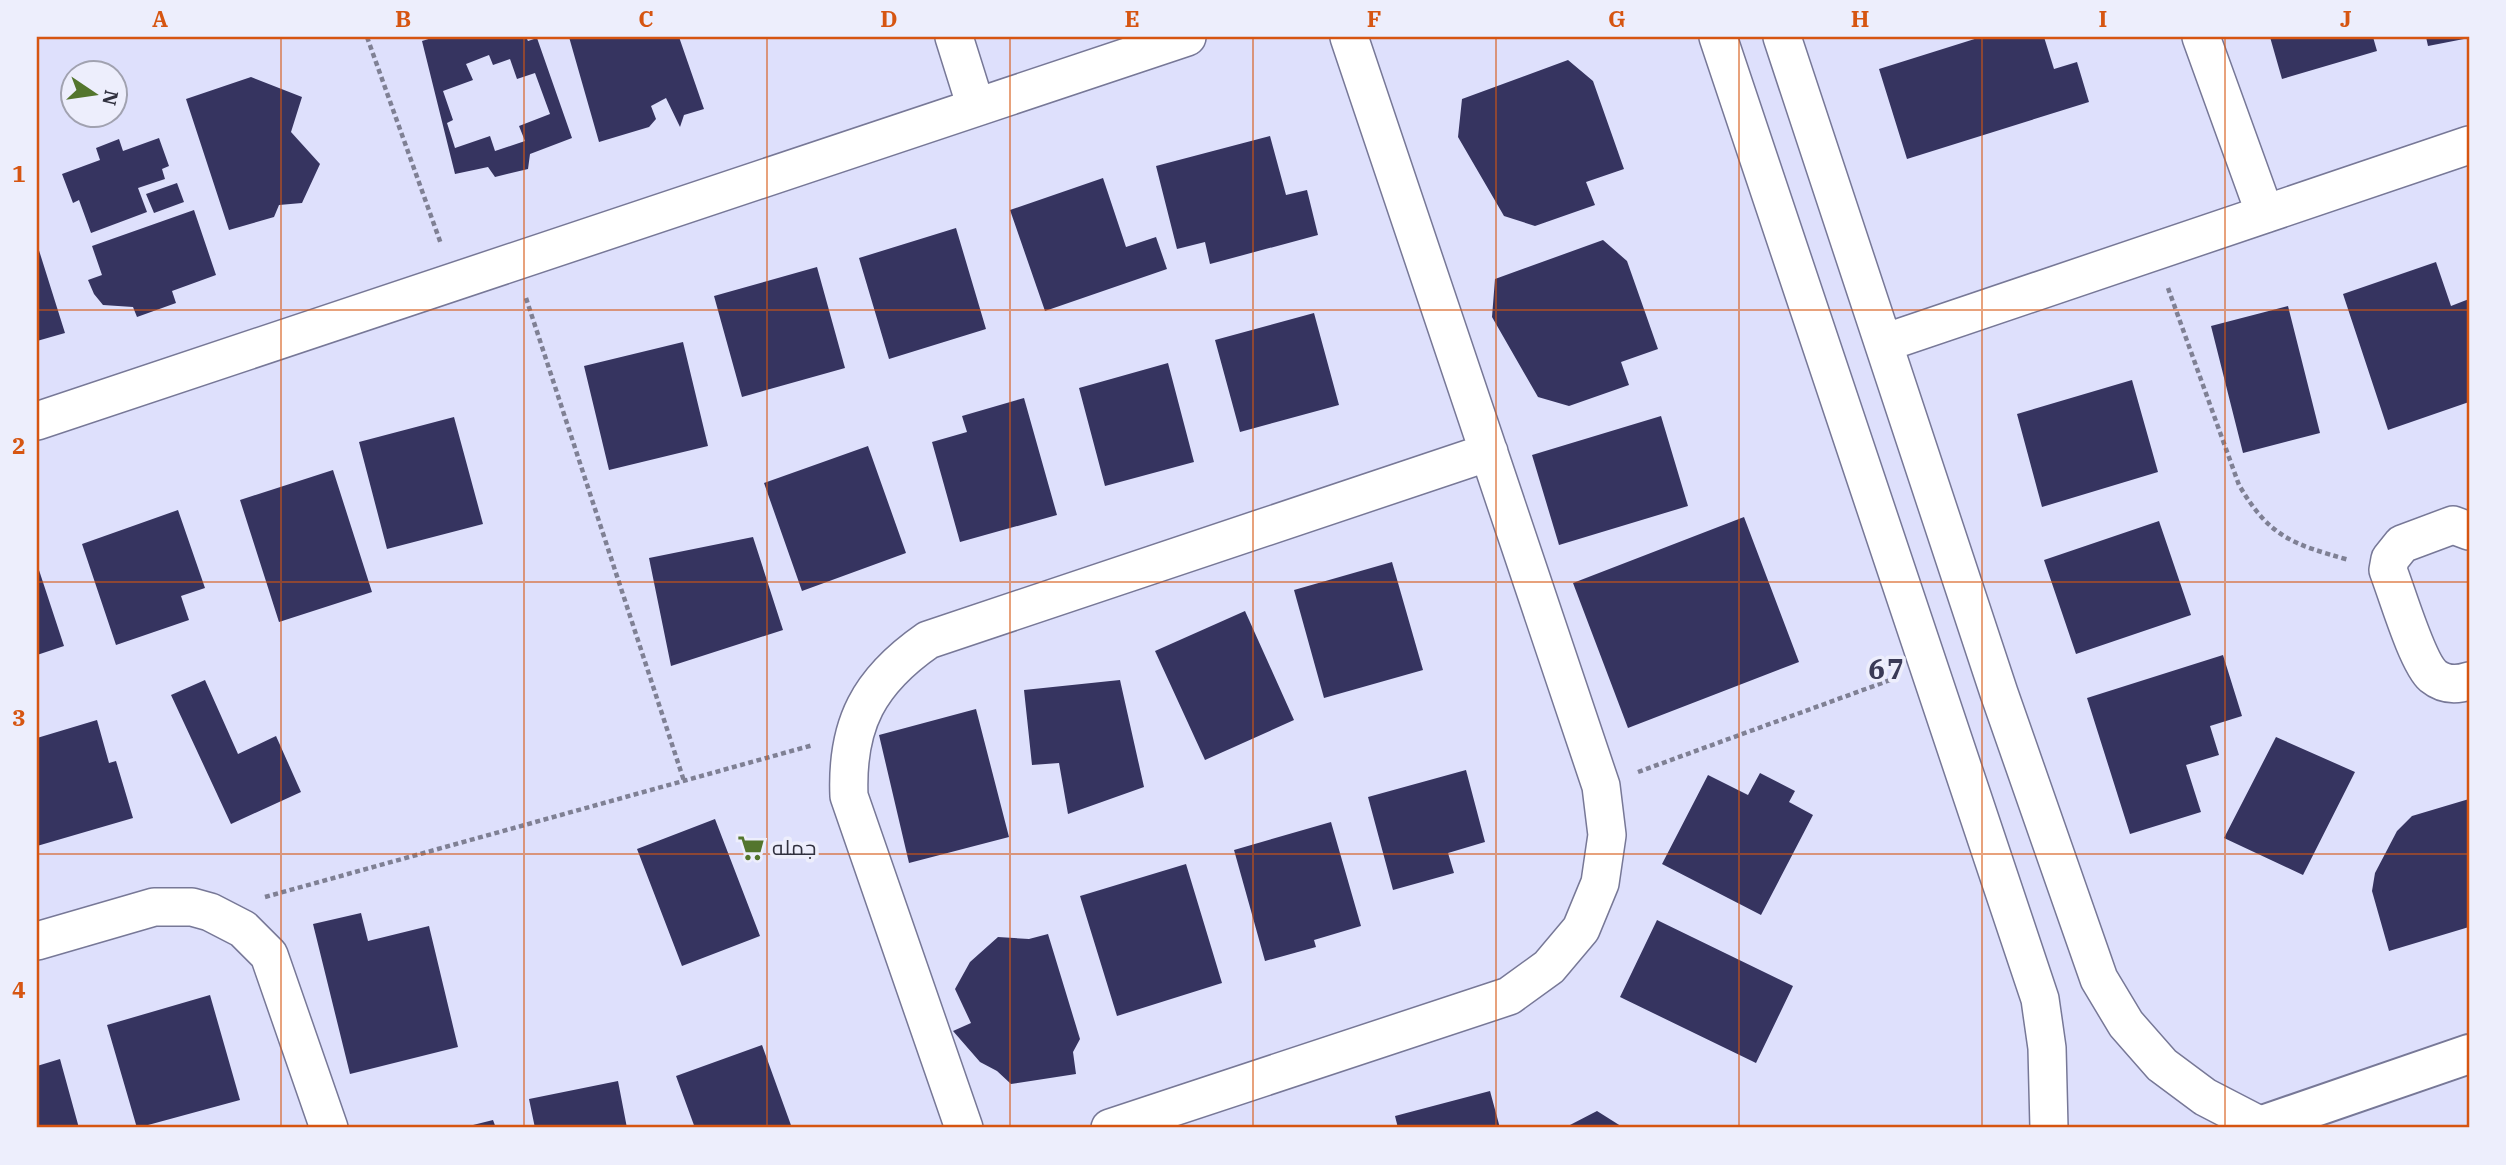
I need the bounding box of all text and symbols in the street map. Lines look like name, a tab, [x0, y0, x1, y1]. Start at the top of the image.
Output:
text: A	[152, 3, 168, 33]
text: B	[395, 3, 411, 33]
text: C	[638, 3, 654, 33]
text: D	[880, 3, 898, 33]
text: E	[1124, 3, 1140, 33]
text: F	[1367, 3, 1381, 33]
text: G	[1608, 3, 1626, 33]
text: H	[1851, 3, 1869, 33]
text: I	[2099, 3, 2107, 33]
text: J	[2340, 3, 2352, 33]
north arrow	[60, 60, 130, 130]
text: N	[97, 88, 124, 108]
text: 1	[12, 158, 26, 188]
text: 2	[12, 430, 26, 460]
district label: 67	[1868, 650, 1906, 687]
text: 3	[12, 702, 26, 732]
supermarket icon: جمله	[736, 833, 766, 863]
place label: جمله	[772, 833, 816, 861]
text: 4	[12, 974, 26, 1004]

